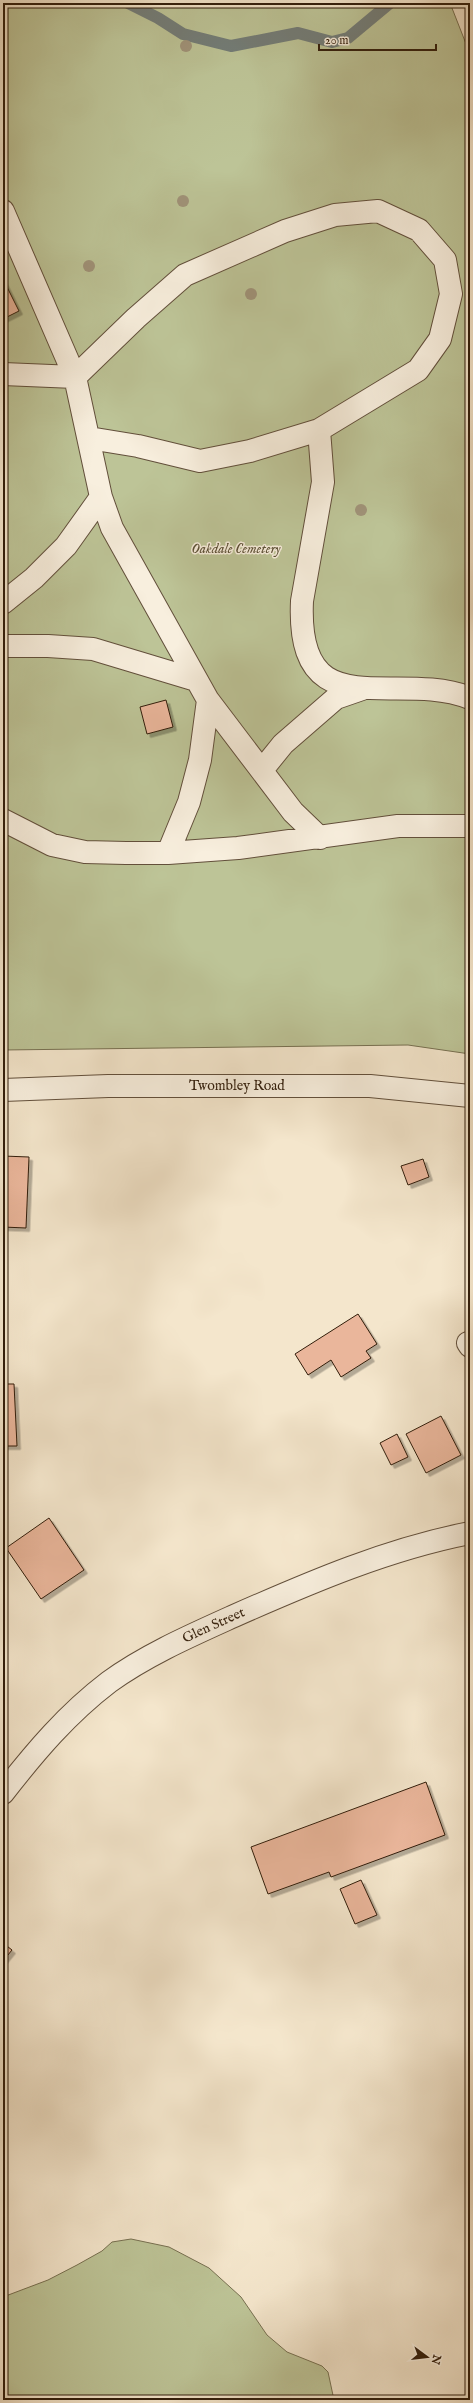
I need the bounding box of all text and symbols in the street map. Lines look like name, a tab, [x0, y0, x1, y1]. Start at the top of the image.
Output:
scale bar	[319, 26, 436, 52]
text: 20 m	[325, 33, 348, 48]
park label: Oakdale Cemetery	[192, 540, 281, 558]
street label: Twombley Road	[189, 1077, 285, 1095]
street label: Glen Street	[179, 1603, 248, 1647]
north arrow	[407, 2337, 447, 2377]
text: N	[428, 2352, 444, 2366]

